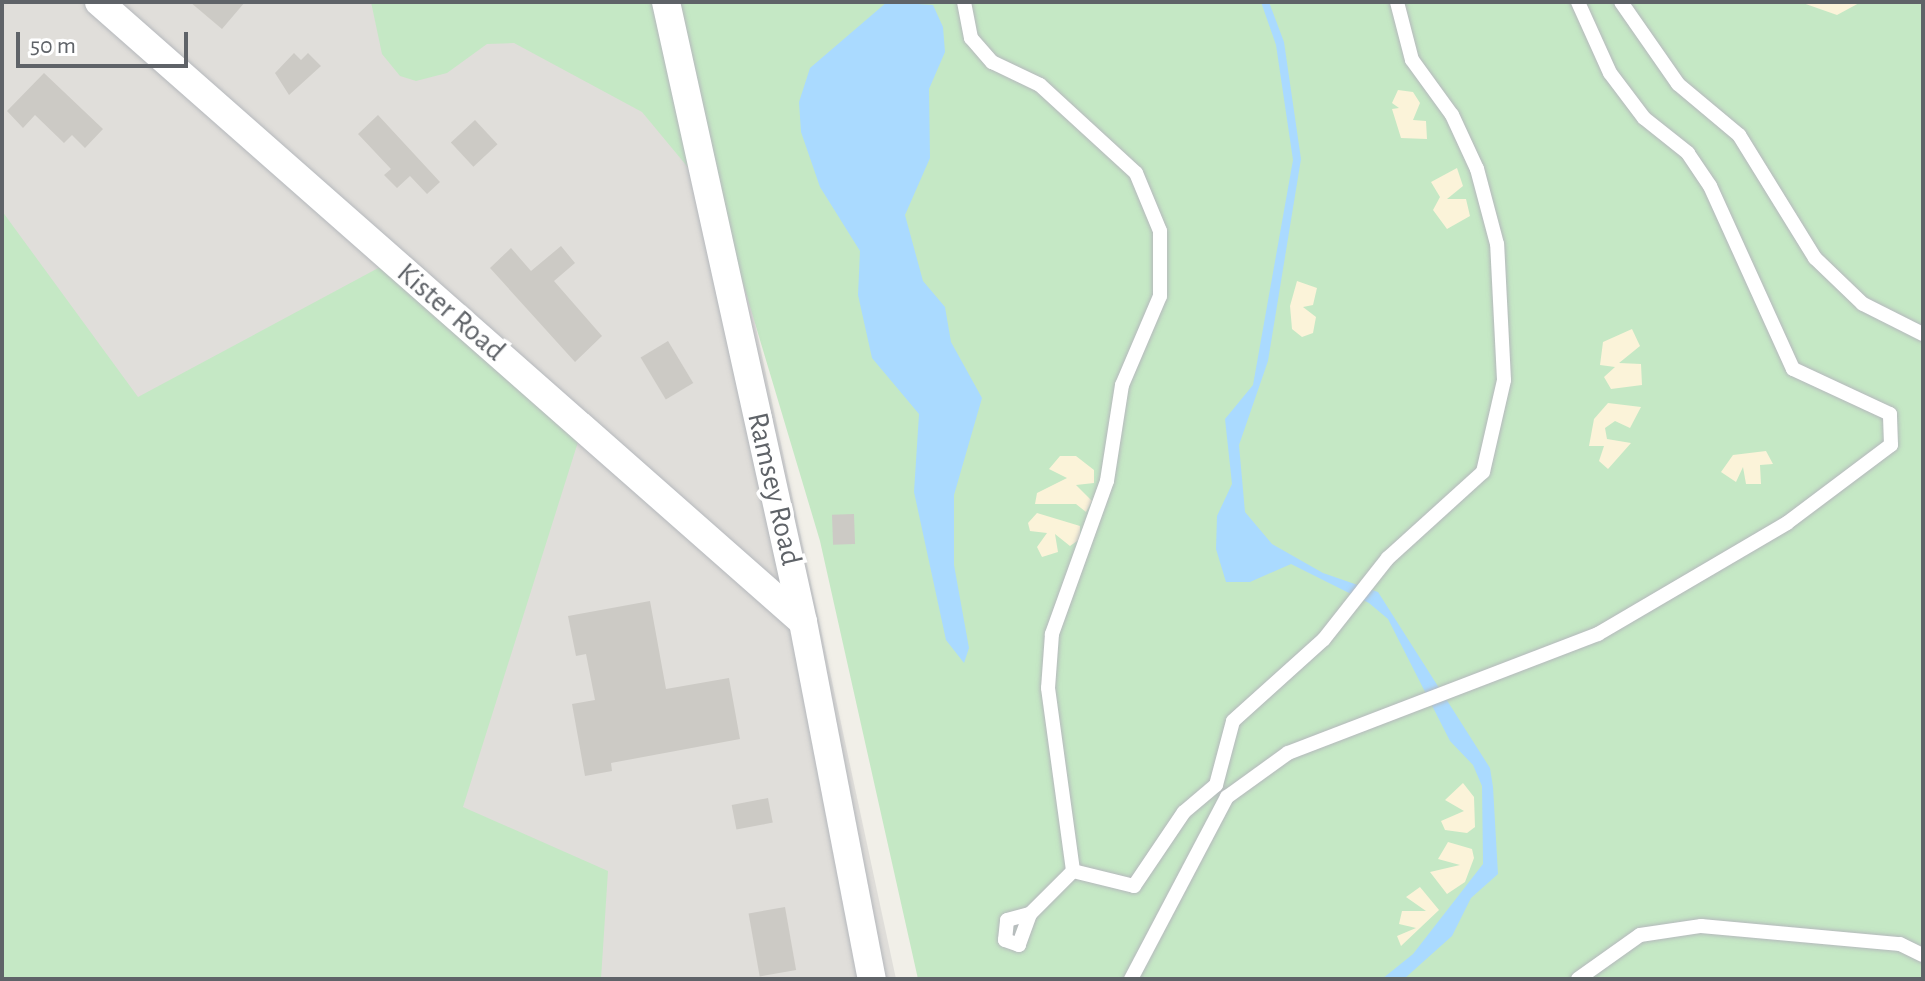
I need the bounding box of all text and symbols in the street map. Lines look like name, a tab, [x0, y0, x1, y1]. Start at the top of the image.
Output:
scale bar	[20, 16, 192, 66]
text: 50 m	[30, 34, 76, 58]
street label: Kister Road	[389, 255, 513, 369]
street label: Ramsey Road	[739, 409, 809, 569]

